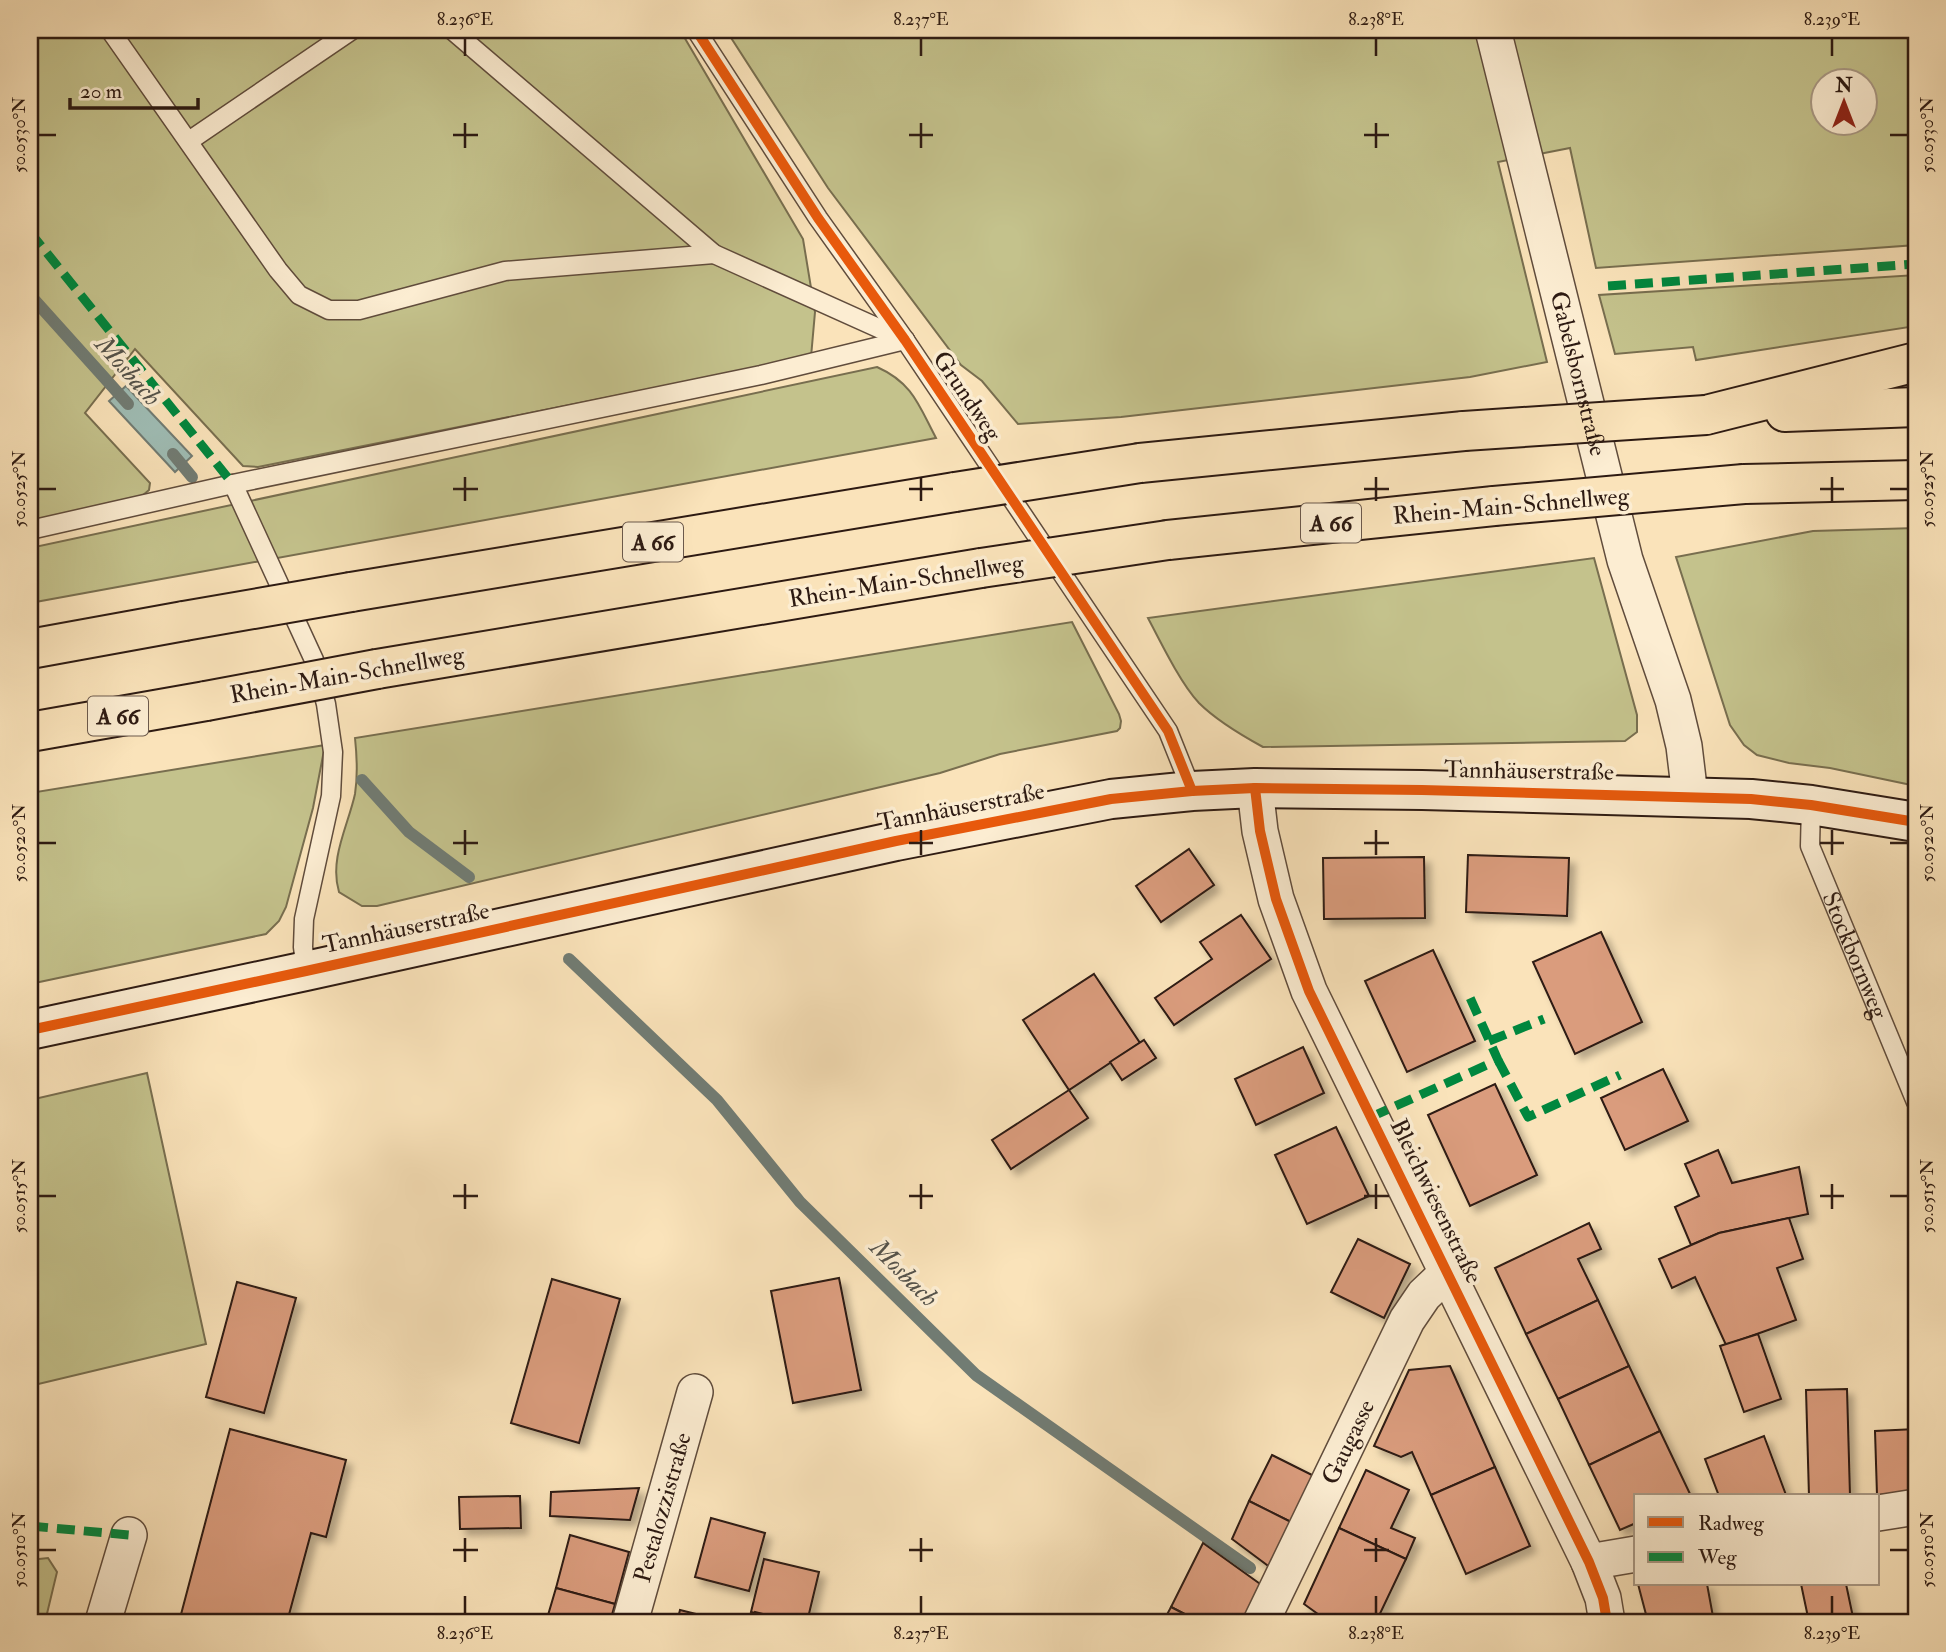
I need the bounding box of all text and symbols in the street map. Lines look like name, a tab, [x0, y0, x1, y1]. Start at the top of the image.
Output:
text: 8.236°E	[437, 8, 493, 31]
text: 8.237°E	[893, 8, 949, 31]
text: 8.238°E	[1348, 8, 1404, 31]
text: 8.239°E	[1804, 8, 1860, 31]
scale bar	[70, 66, 198, 110]
north arrow	[1810, 66, 1880, 136]
text: N	[1834, 74, 1853, 98]
text: 20 m	[80, 78, 122, 105]
text: 50.0530°N	[8, 97, 31, 173]
text: 50.0530°N	[1916, 97, 1939, 173]
street label: Gabelsbornstraße	[1543, 288, 1614, 459]
water label: Mosbach	[87, 328, 168, 413]
street label: Grundweg	[926, 345, 1009, 448]
text: 50.0525°N	[8, 451, 31, 528]
text: 50.0525°N	[1916, 451, 1939, 528]
street label: Rhein-Main-Schnellweg	[1392, 480, 1632, 532]
road number: A 66	[1301, 503, 1361, 542]
road number: A 66	[623, 522, 683, 562]
street label: Rhein-Main-Schnellweg	[786, 547, 1027, 615]
street label: Rhein-Main-Schnellweg	[228, 639, 468, 711]
road number: A 66	[88, 696, 148, 736]
street label: Tannhäuserstraße	[1444, 754, 1614, 788]
street label: Tannhäuserstraße	[875, 776, 1047, 838]
text: 50.0520°N	[8, 804, 31, 882]
text: 50.0520°N	[1916, 804, 1939, 882]
street label: Stockbornweg	[1815, 887, 1896, 1024]
street label: Tannhäuserstraße	[320, 895, 492, 961]
street label: Bleichwiesenstraße	[1383, 1114, 1489, 1288]
text: 50.0515°N	[8, 1159, 31, 1233]
text: 50.0515°N	[1916, 1159, 1939, 1233]
water label: Mosbach	[862, 1231, 945, 1314]
street label: Gaugasse	[1314, 1394, 1382, 1489]
street label: Pestalozzistraße	[626, 1429, 698, 1586]
legend	[1634, 1494, 1880, 1586]
text: Radweg	[1698, 1510, 1764, 1537]
text: 50.0510°N	[8, 1512, 31, 1588]
text: 50.0510°N	[1916, 1512, 1939, 1588]
text: Weg	[1697, 1544, 1737, 1571]
text: 8.236°E	[437, 1622, 493, 1645]
text: 8.237°E	[893, 1622, 949, 1645]
text: 8.238°E	[1348, 1622, 1404, 1645]
text: 8.239°E	[1804, 1622, 1860, 1645]

